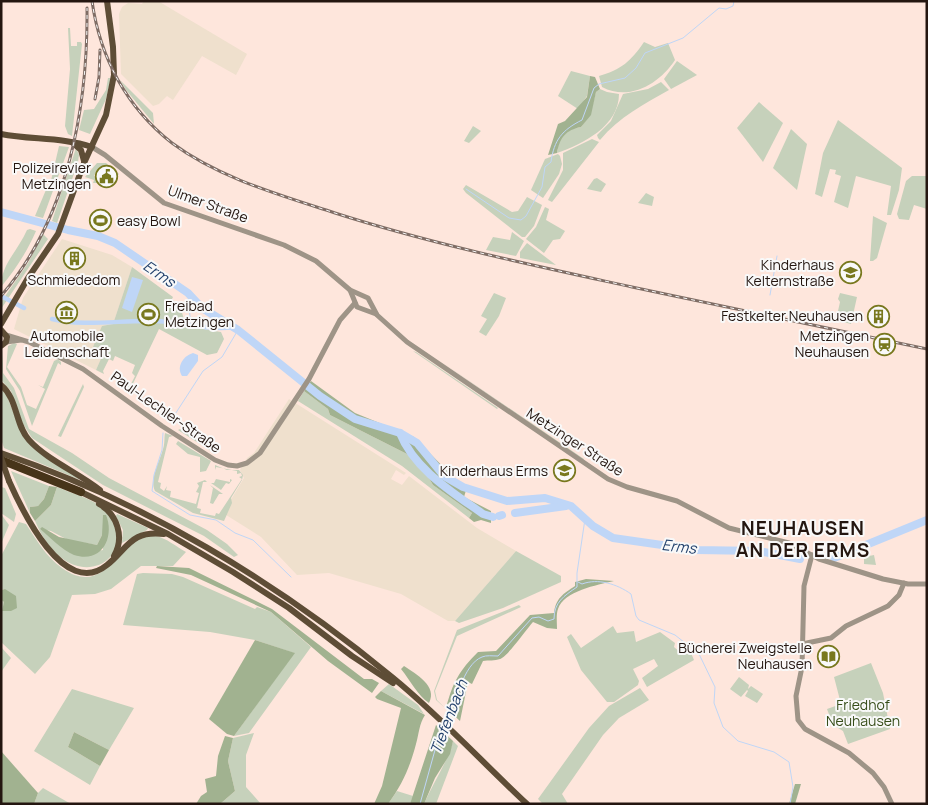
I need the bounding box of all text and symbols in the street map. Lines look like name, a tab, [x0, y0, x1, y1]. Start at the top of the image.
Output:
place label: Polizeirevier Metzingen	[13, 158, 91, 193]
public building icon: Polizeirevier Metzingen	[95, 164, 119, 188]
street label: Ulmer Straße	[165, 180, 251, 227]
sports icon: easy Bowl	[89, 209, 113, 233]
place label: easy Bowl	[117, 211, 181, 230]
building icon: Schmiededom	[62, 246, 86, 270]
water label: Erms	[139, 255, 180, 293]
place label: Kinderhaus Kelternstraße	[746, 255, 834, 290]
school or university icon: Kinderhaus Kelternstraße	[838, 261, 862, 285]
place label: Schmiededom	[28, 270, 121, 289]
place label: Freibad Metzingen	[165, 296, 234, 331]
museum icon: Automobile Leidenschaft	[55, 301, 79, 325]
sports icon: Freibad Metzingen	[137, 302, 161, 326]
building icon: Festkelter Neuhausen	[867, 304, 891, 328]
place label: Festkelter Neuhausen	[721, 306, 863, 325]
place label: Automobile Leidenschaft	[25, 326, 110, 361]
place label: Metzingen Neuhausen	[795, 326, 869, 361]
station icon: Metzingen Neuhausen	[873, 332, 897, 356]
street label: Paul-Lechler-Straße	[107, 366, 225, 457]
street label: Metzinger Straße	[523, 403, 628, 480]
school or university icon: Kinderhaus Erms	[552, 459, 576, 483]
place label: Kinderhaus Erms	[440, 461, 548, 480]
district label: NEUHAUSEN AN DER ERMS	[736, 515, 870, 563]
water label: Erms	[661, 534, 699, 559]
place label: Bücherei Zweigstelle Neuhausen	[678, 638, 812, 673]
library icon: Bücherei Zweigstelle Neuhausen	[816, 644, 840, 668]
water label: Tiefenbach	[425, 676, 473, 757]
park label: Friedhof Neuhausen	[826, 695, 900, 730]

